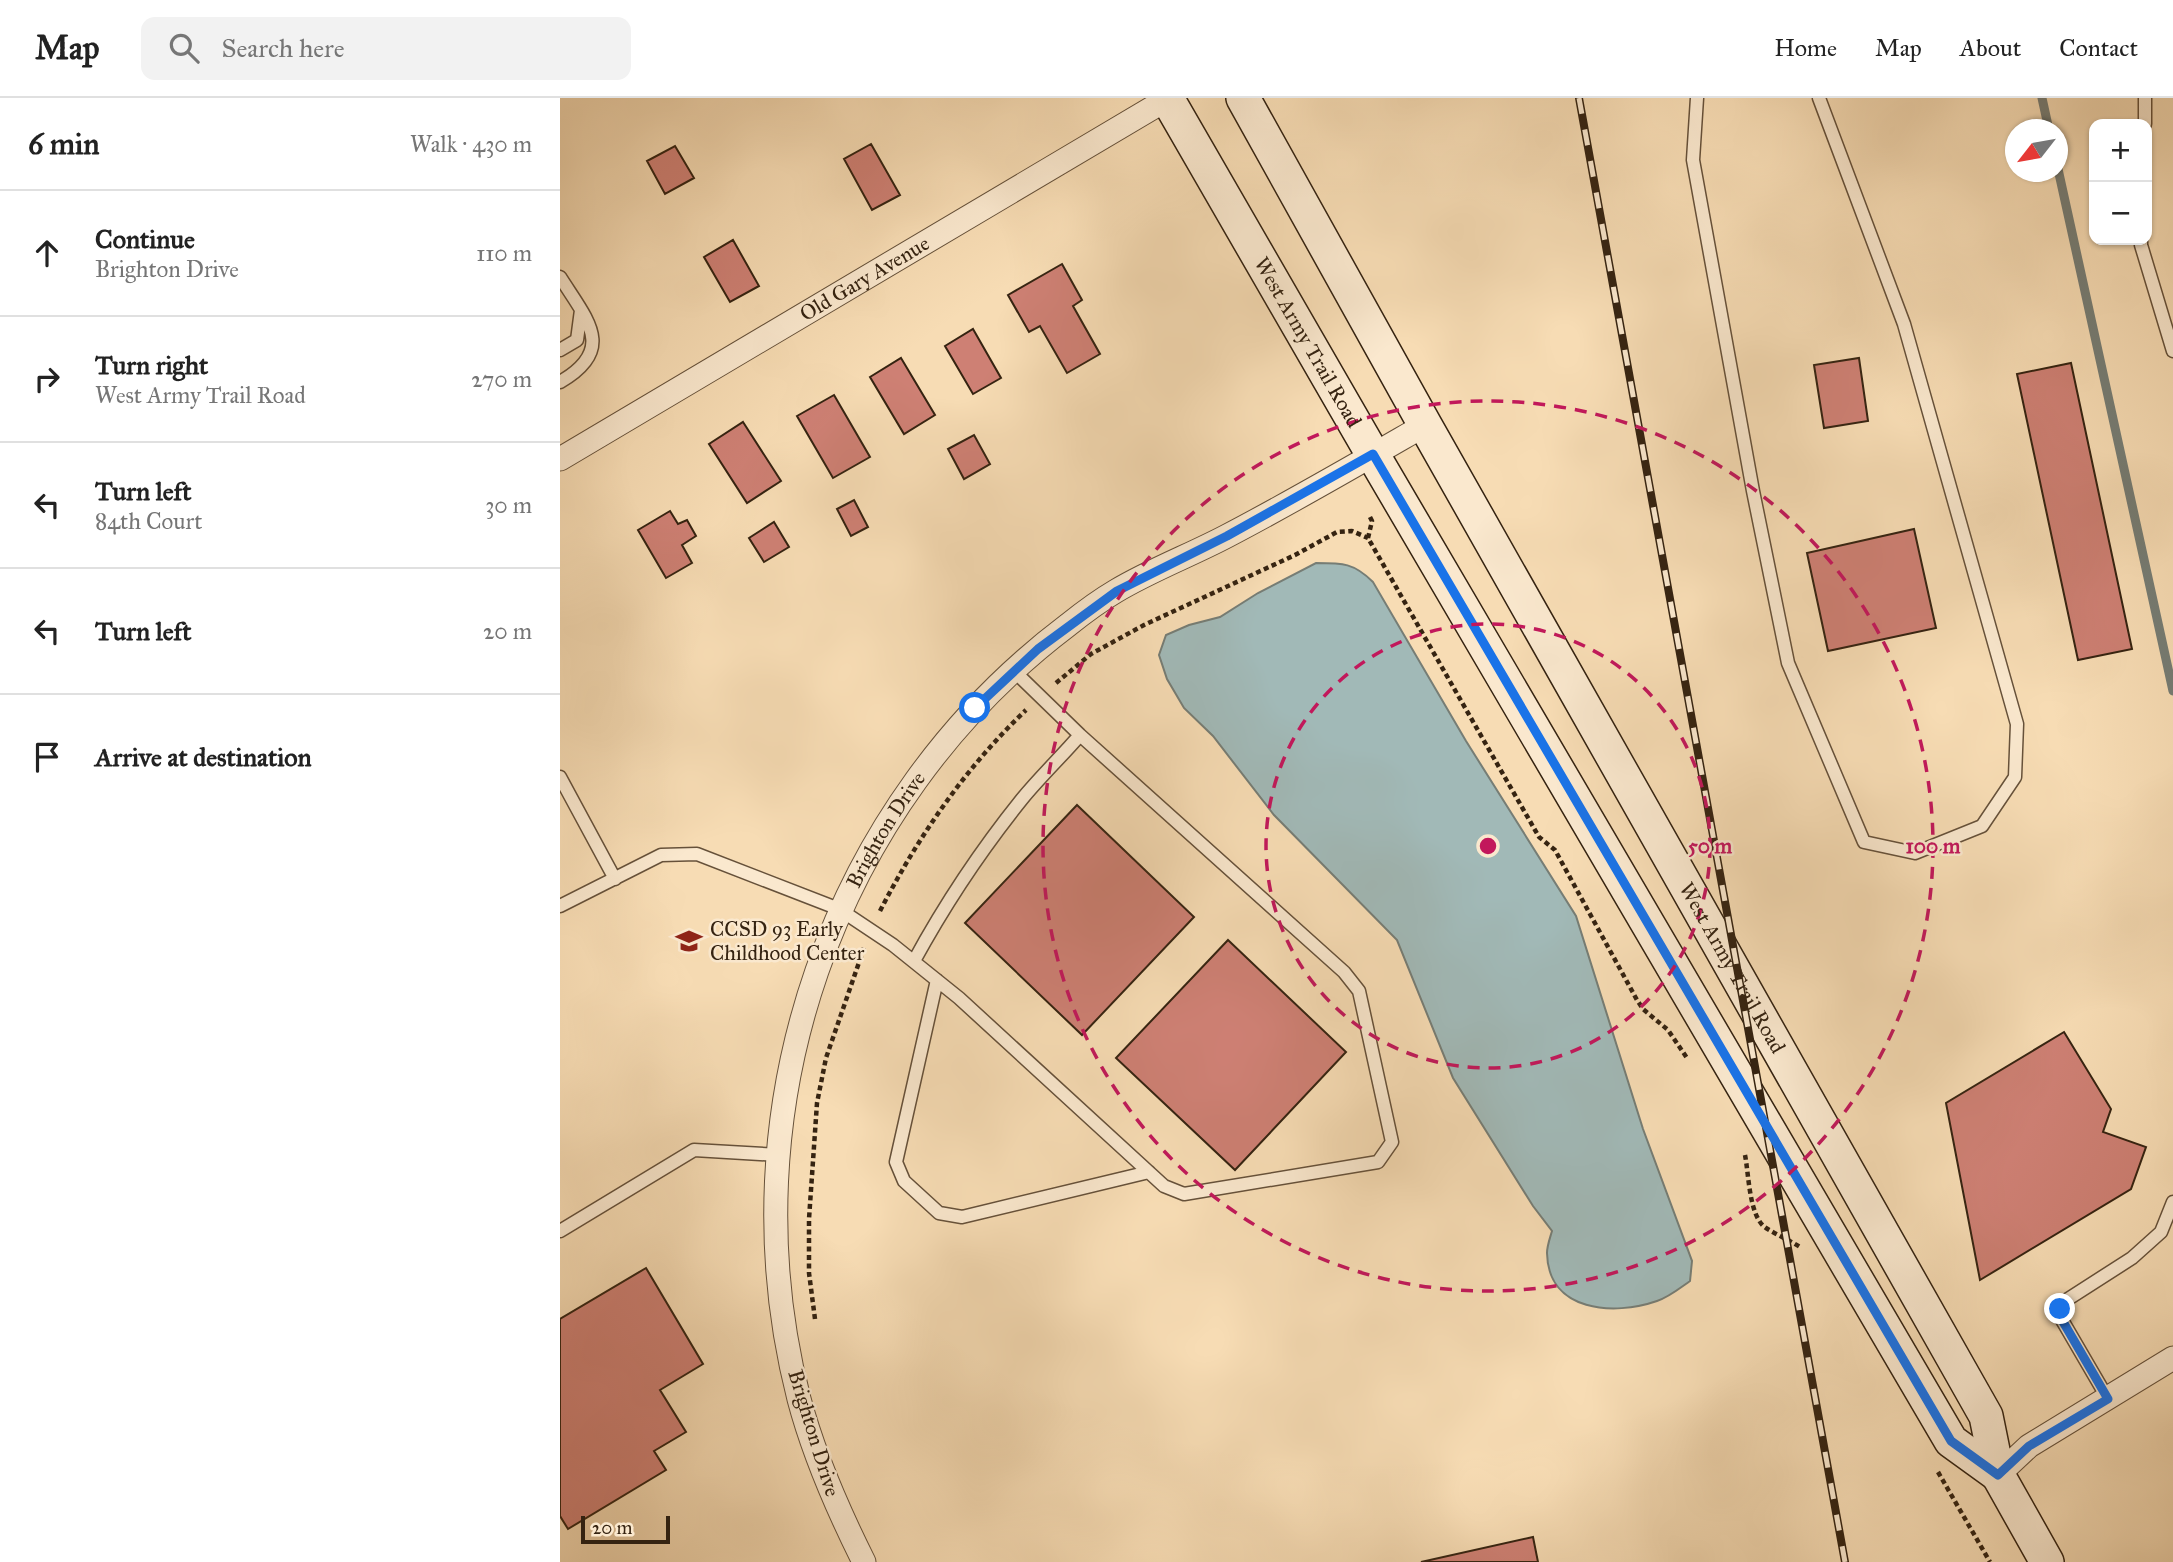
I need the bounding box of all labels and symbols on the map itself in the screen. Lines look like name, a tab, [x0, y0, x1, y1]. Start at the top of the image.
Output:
north arrow	[2005, 119, 2068, 182]
street label: Old Gary Avenue	[795, 230, 934, 327]
street label: West Army Trail Road	[1249, 252, 1368, 433]
route start	[959, 692, 990, 723]
street label: Brighton Drive	[841, 766, 931, 892]
text: 50 m	[1688, 833, 1732, 859]
text: 100 m	[1906, 833, 1961, 859]
centre of rings	[1476, 834, 1500, 858]
street label: West Army Trail Road	[1674, 878, 1791, 1058]
place label: CCSD 93 Early Childhood Center	[710, 916, 865, 966]
school or university icon: CCSD 93 Early Childhood Center	[674, 926, 704, 956]
route end	[2044, 1293, 2075, 1324]
street label: Brighton Drive	[782, 1366, 846, 1500]
scale bar	[581, 1513, 670, 1545]

